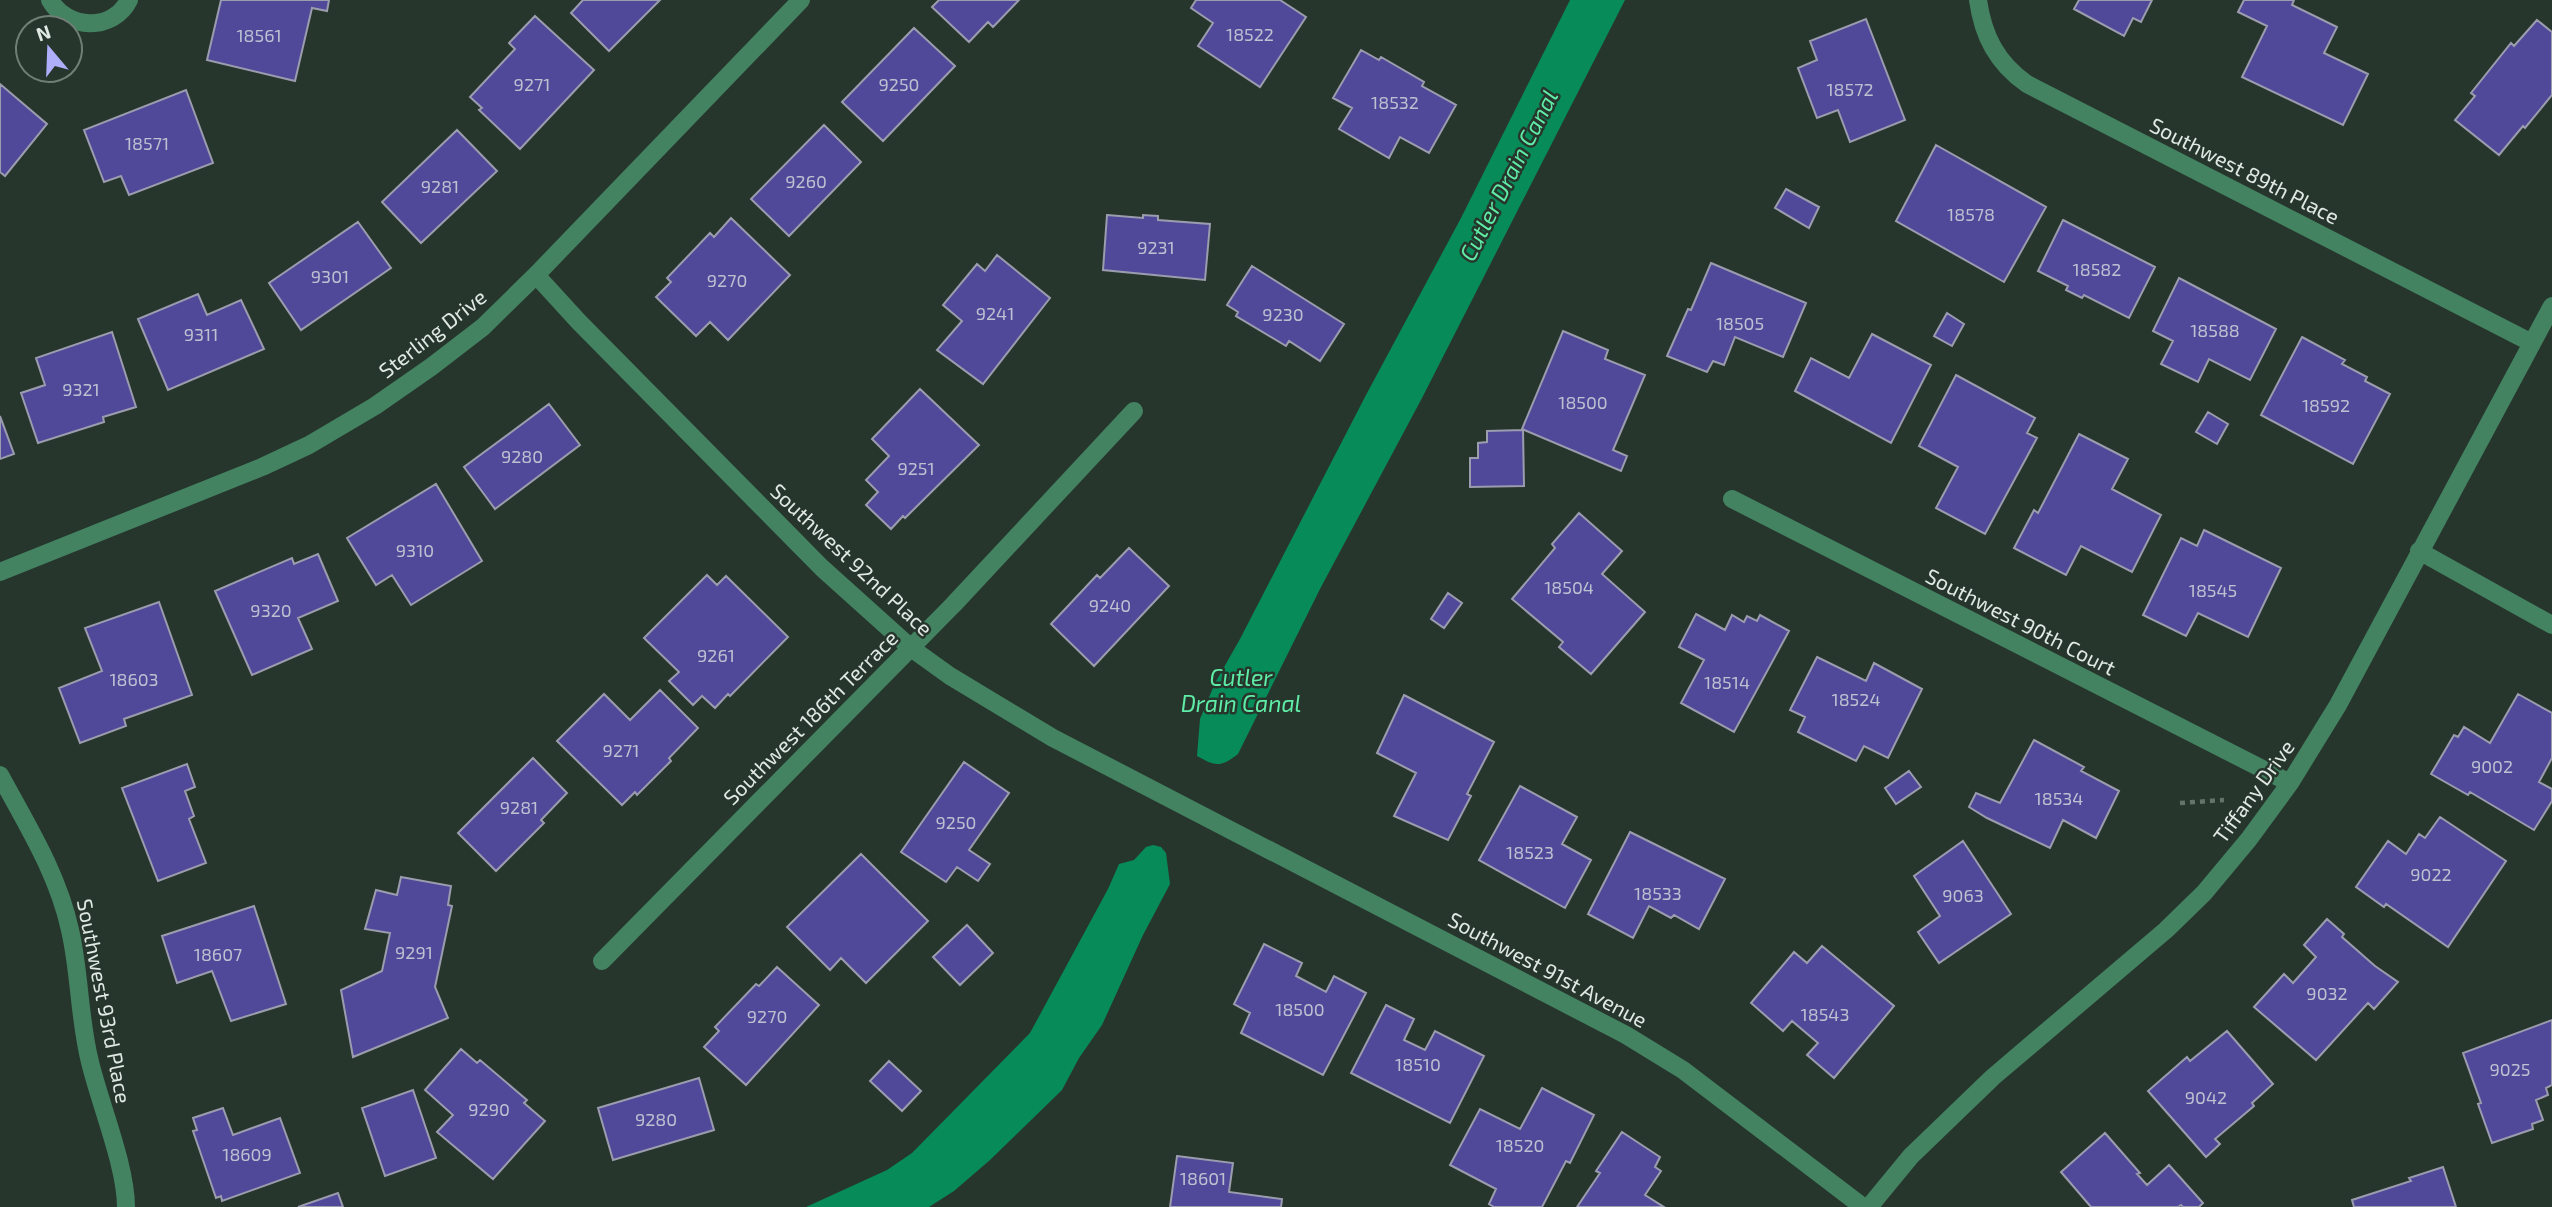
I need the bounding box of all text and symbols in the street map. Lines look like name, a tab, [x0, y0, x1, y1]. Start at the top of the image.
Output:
north arrow	[14, 14, 84, 84]
text: N	[33, 19, 54, 46]
house number: 18522	[1226, 23, 1274, 45]
house number: 18561	[236, 24, 282, 46]
house number: 9271	[514, 73, 550, 95]
house number: 9250	[879, 73, 919, 95]
house number: 18572	[1826, 78, 1874, 100]
water label: Cutler Drain Canal	[1453, 85, 1563, 265]
house number: 18532	[1371, 91, 1419, 113]
street label: Southwest 89th Place	[2146, 111, 2344, 229]
house number: 18571	[125, 132, 169, 154]
house number: 9260	[785, 170, 827, 192]
house number: 9281	[421, 175, 459, 197]
house number: 18578	[1947, 203, 1995, 225]
house number: 9231	[1137, 236, 1175, 258]
house number: 18582	[2073, 258, 2121, 280]
house number: 9301	[311, 265, 349, 287]
house number: 9270	[707, 269, 747, 291]
street label: Sterling Drive	[373, 283, 491, 383]
house number: 9241	[976, 302, 1014, 324]
house number: 9230	[1262, 303, 1304, 325]
house number: 18505	[1716, 312, 1764, 334]
house number: 18588	[2190, 319, 2240, 341]
house number: 9311	[184, 323, 218, 345]
house number: 9321	[62, 378, 100, 400]
house number: 18500	[1558, 391, 1608, 413]
house number: 18592	[2302, 394, 2350, 416]
house number: 9280	[501, 445, 543, 467]
house number: 9251	[897, 457, 935, 479]
street label: Southwest 92nd Place	[766, 478, 938, 640]
house number: 9310	[396, 539, 434, 561]
street label: Southwest 90th Court	[1922, 562, 2120, 680]
house number: 18504	[1544, 576, 1594, 598]
house number: 18545	[2189, 579, 2237, 601]
house number: 9240	[1089, 594, 1131, 616]
house number: 9320	[250, 599, 292, 621]
street label: Southwest 186th Terrace	[718, 625, 902, 809]
house number: 9261	[697, 644, 735, 666]
water label: Cutler Drain Canal	[1181, 663, 1301, 717]
house number: 18603	[109, 668, 159, 690]
house number: 18514	[1704, 671, 1750, 693]
house number: 18524	[1832, 688, 1880, 710]
street label: Tiffany Drive	[2207, 735, 2299, 847]
house number: 9271	[603, 739, 639, 761]
house number: 9002	[2471, 755, 2513, 777]
house number: 18534	[2035, 787, 2083, 809]
house number: 9281	[500, 796, 538, 818]
house number: 9250	[936, 811, 976, 833]
house number: 18523	[1506, 841, 1554, 863]
house number: 9022	[2410, 863, 2452, 885]
house number: 18533	[1634, 882, 1682, 904]
house number: 9063	[1942, 884, 1984, 906]
street label: Southwest 93rd Place	[73, 897, 137, 1105]
street label: Southwest 91st Avenue	[1444, 906, 1652, 1032]
house number: 9291	[395, 941, 433, 963]
house number: 18607	[194, 943, 242, 965]
house number: 9032	[2306, 982, 2348, 1004]
house number: 18500	[1275, 998, 1325, 1020]
house number: 18543	[1801, 1003, 1849, 1025]
house number: 9270	[747, 1005, 787, 1027]
house number: 18510	[1395, 1053, 1441, 1075]
house number: 9025	[2490, 1058, 2530, 1080]
house number: 9042	[2185, 1086, 2227, 1108]
house number: 9290	[468, 1098, 510, 1120]
house number: 9280	[635, 1108, 677, 1130]
house number: 18520	[1496, 1134, 1544, 1156]
house number: 18609	[222, 1143, 272, 1165]
house number: 18601	[1180, 1167, 1226, 1189]

